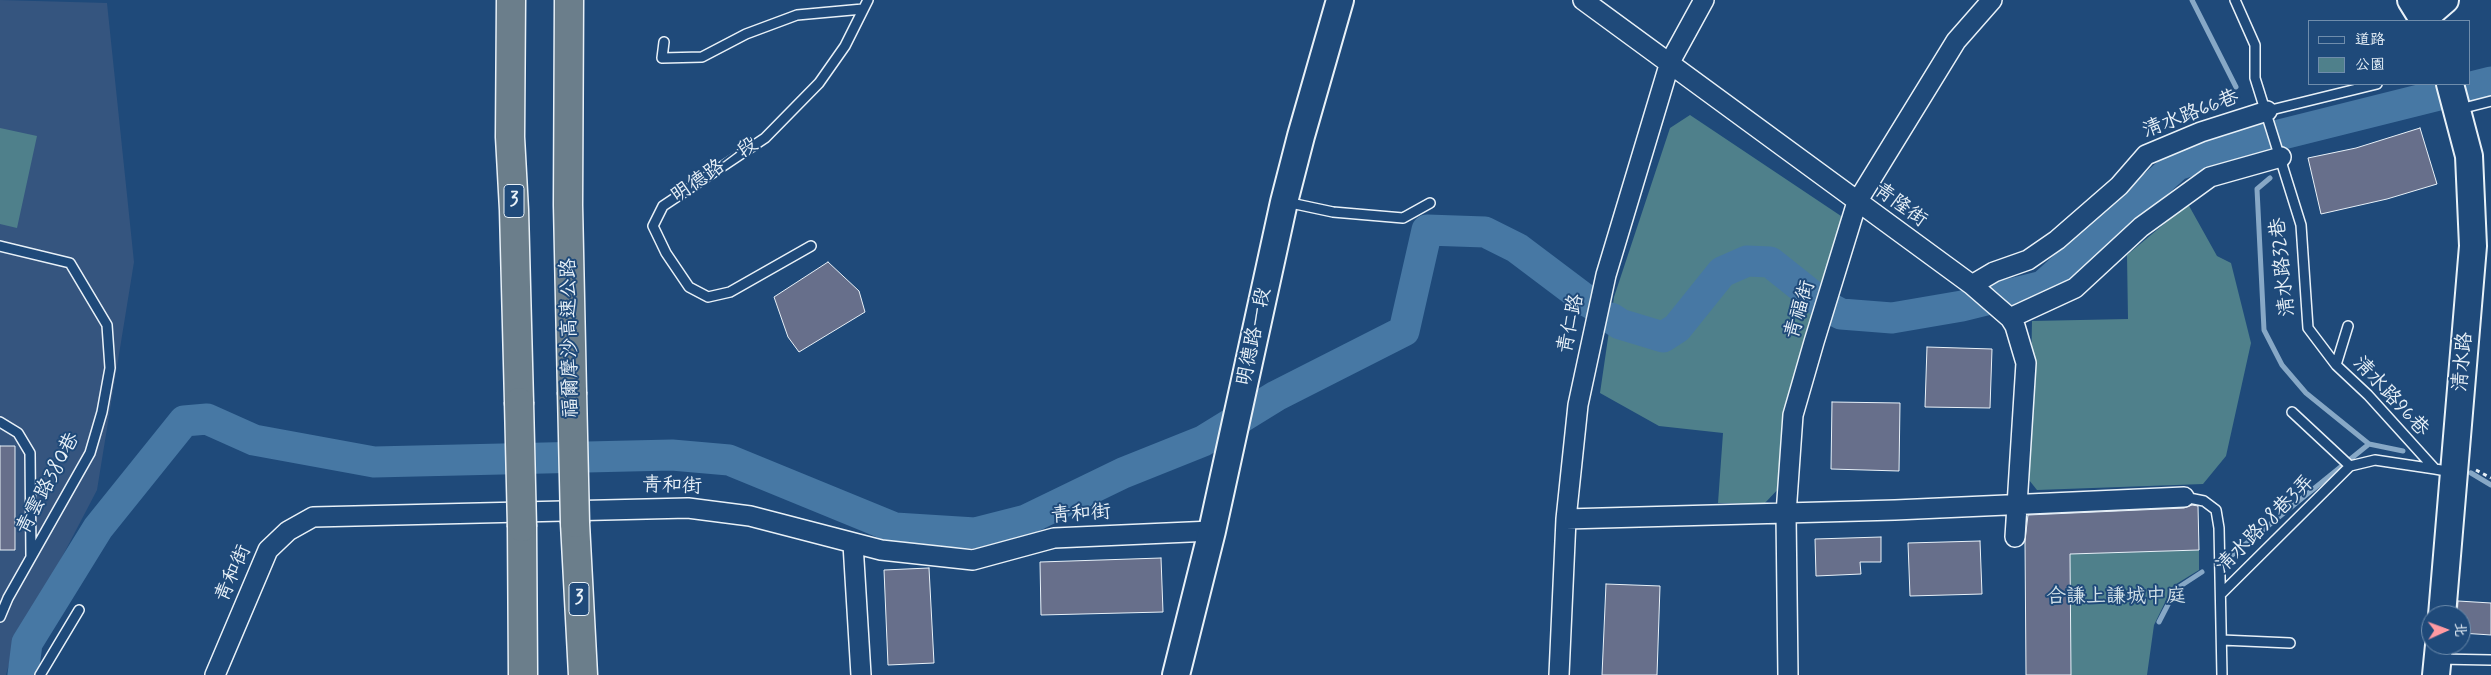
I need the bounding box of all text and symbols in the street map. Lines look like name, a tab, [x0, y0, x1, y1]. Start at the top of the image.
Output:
legend	[2308, 20, 2471, 85]
text: 道路	[2355, 30, 2385, 50]
text: 公園	[2355, 55, 2385, 75]
street label: 清水路66巷	[2139, 86, 2243, 144]
street label: 明德路一段	[667, 133, 763, 209]
street label: 青隆街	[1869, 179, 1931, 233]
road number: 3	[504, 185, 524, 218]
street label: 清水路32巷	[2267, 216, 2301, 318]
street label: 福爾摩沙高速公路	[558, 258, 584, 418]
street label: 青福街	[1781, 278, 1821, 342]
street label: 明德路一段	[1233, 286, 1277, 388]
street label: 青仁路	[1554, 292, 1590, 356]
street label: 清水路	[2449, 331, 2479, 393]
street label: 清水路96巷	[2347, 352, 2433, 442]
street label: 青雲路380巷	[12, 429, 86, 539]
street label: 清水路98巷3弄	[2212, 471, 2320, 579]
street label: 青和街	[642, 474, 702, 500]
street label: 青和街	[1050, 501, 1112, 529]
street label: 青和街	[211, 542, 257, 606]
road number: 3	[569, 582, 589, 616]
park label: 合謙上謙城中庭	[2046, 586, 2186, 610]
north arrow	[2421, 605, 2471, 655]
text: 北	[2451, 622, 2469, 637]

